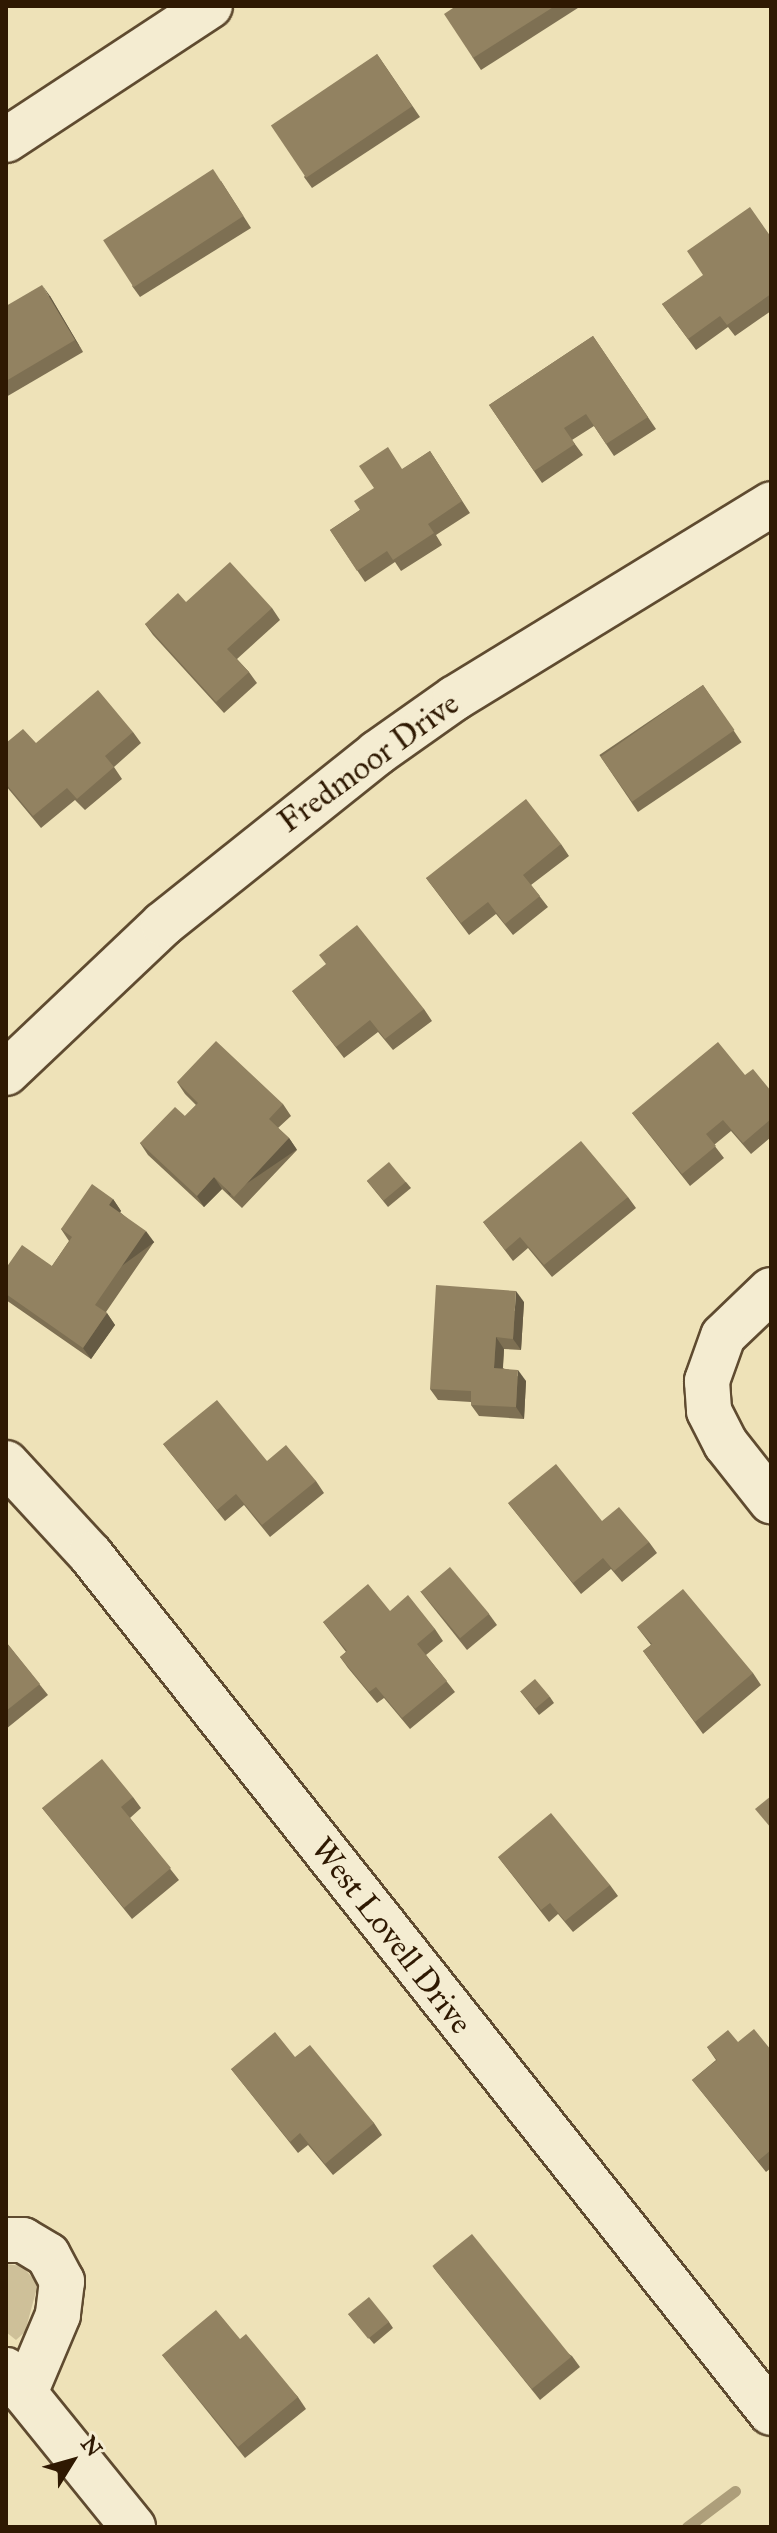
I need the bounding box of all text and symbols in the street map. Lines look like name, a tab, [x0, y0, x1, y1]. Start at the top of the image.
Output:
street label: Fredmoor Drive	[271, 685, 467, 841]
street label: West Lovell Drive	[302, 1830, 480, 2042]
north arrow	[32, 2421, 112, 2501]
text: N	[75, 2431, 108, 2462]

